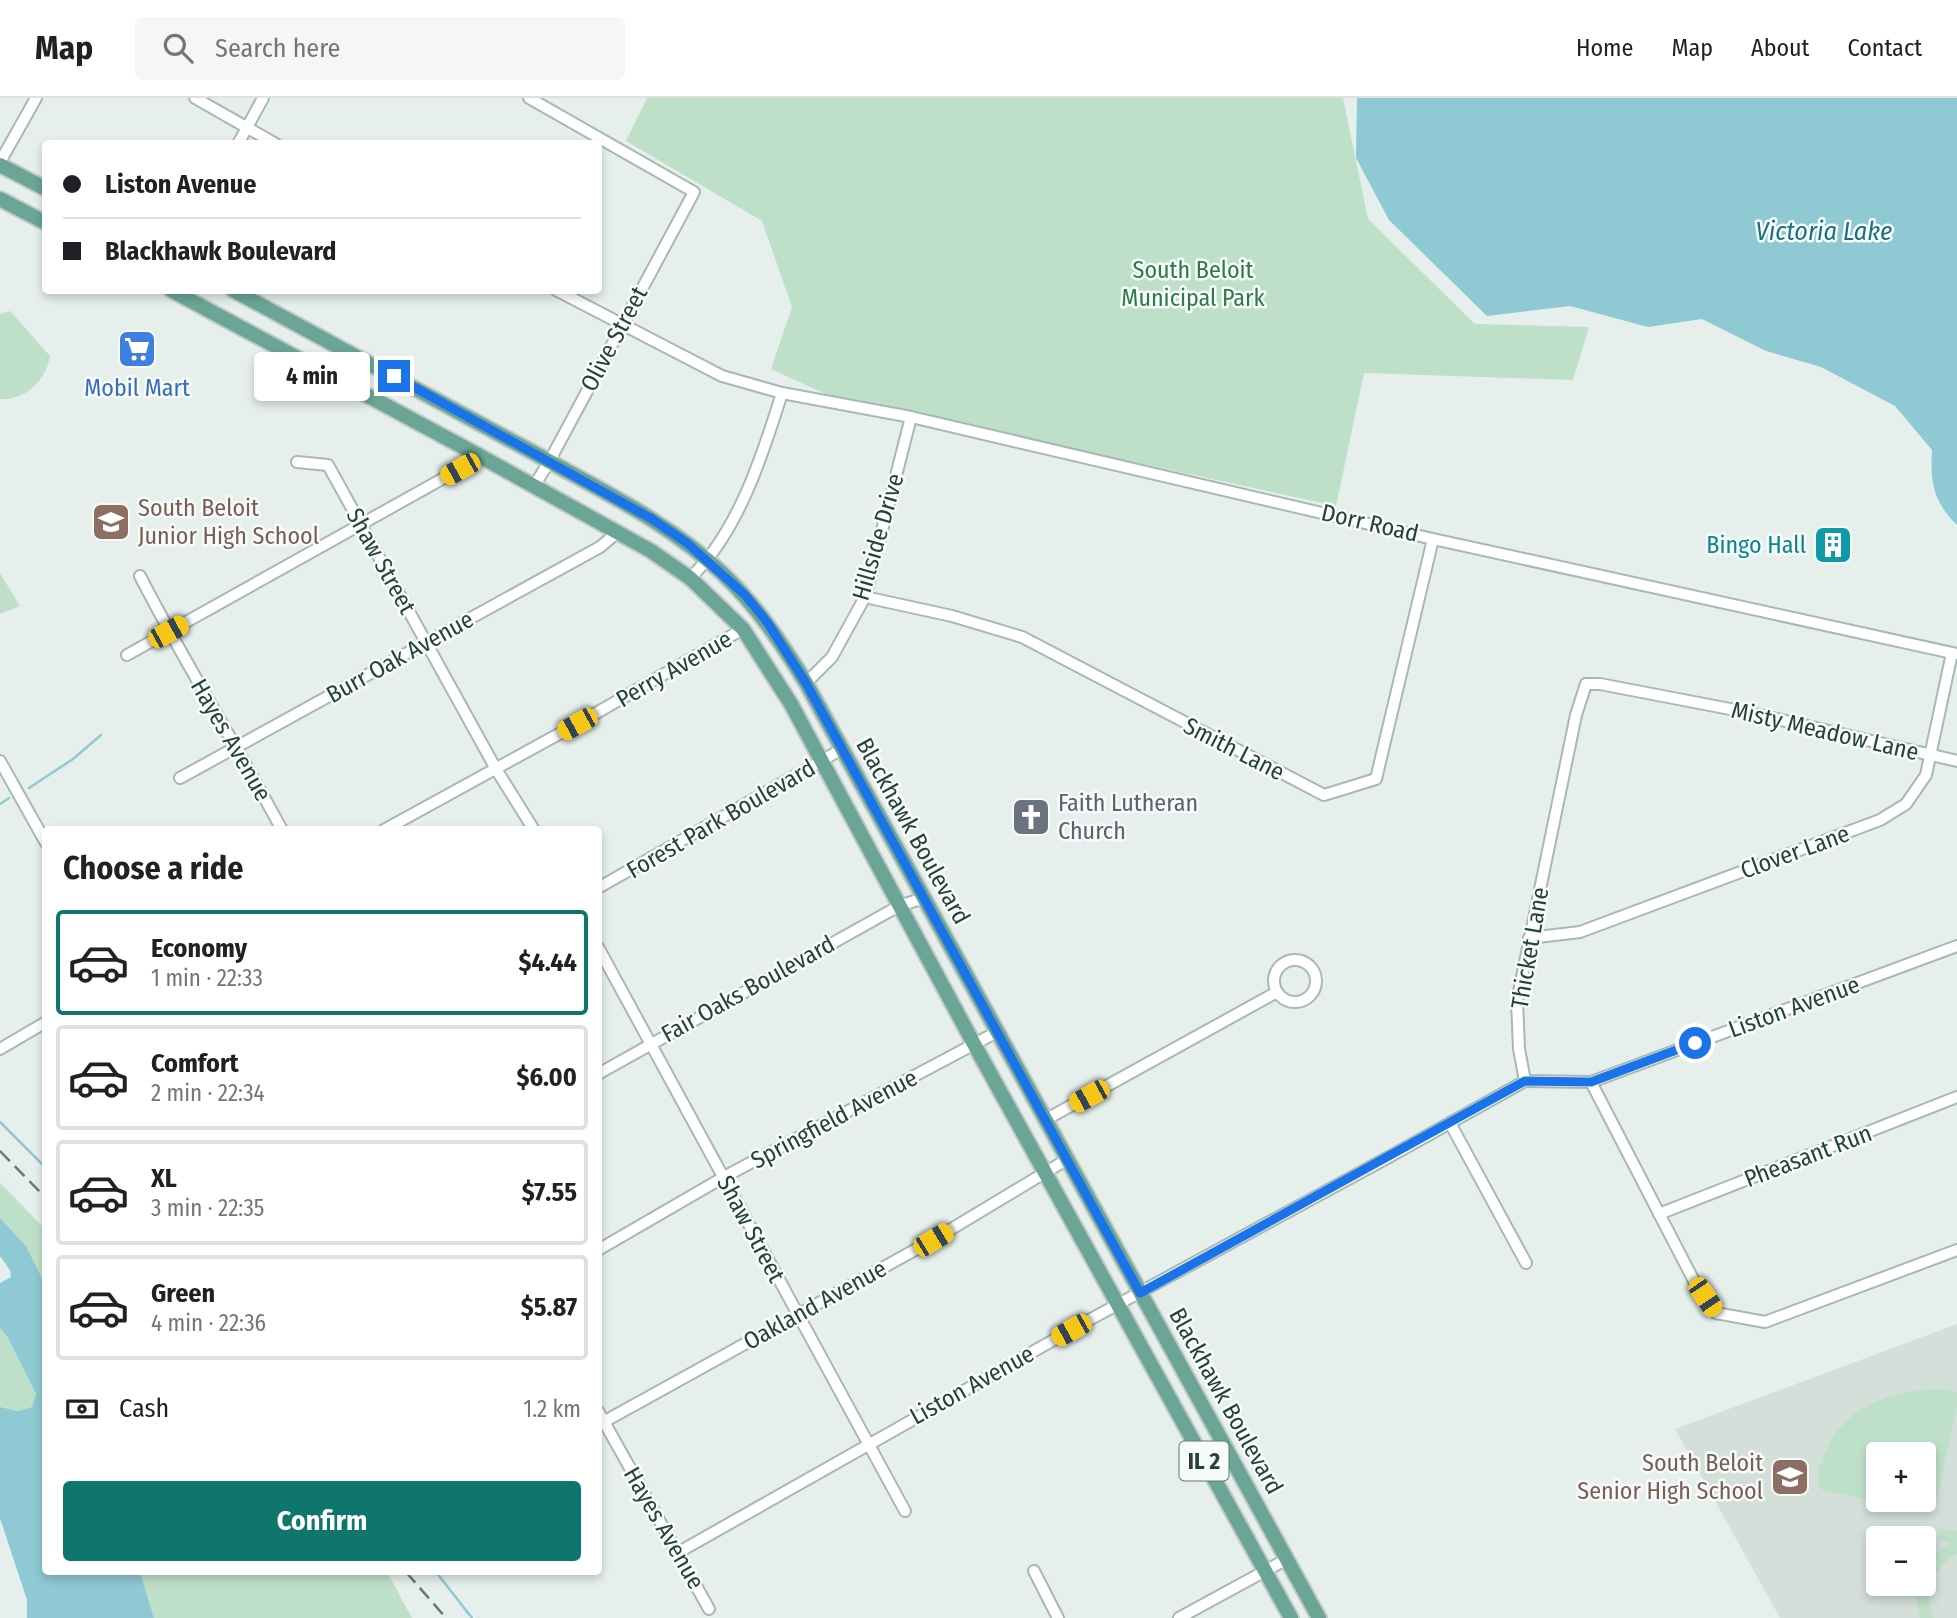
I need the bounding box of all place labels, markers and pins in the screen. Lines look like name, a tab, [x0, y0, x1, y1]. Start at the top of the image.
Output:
supermarket icon: Mobil Mart	[116, 328, 158, 370]
place label: Mobil Mart	[84, 374, 190, 402]
place label: South Beloit Junior High School	[138, 494, 319, 550]
school or university icon: South Beloit Junior High School	[90, 501, 132, 543]
building icon: Bingo Hall	[1812, 524, 1854, 566]
place label: Bingo Hall	[1706, 531, 1806, 559]
place label: Faith Lutheran Church	[1058, 789, 1198, 845]
church icon: Faith Lutheran Church	[1010, 796, 1052, 838]
place label: South Beloit Senior High School	[1577, 1449, 1763, 1505]
school or university icon: South Beloit Senior High School	[1769, 1456, 1811, 1498]

